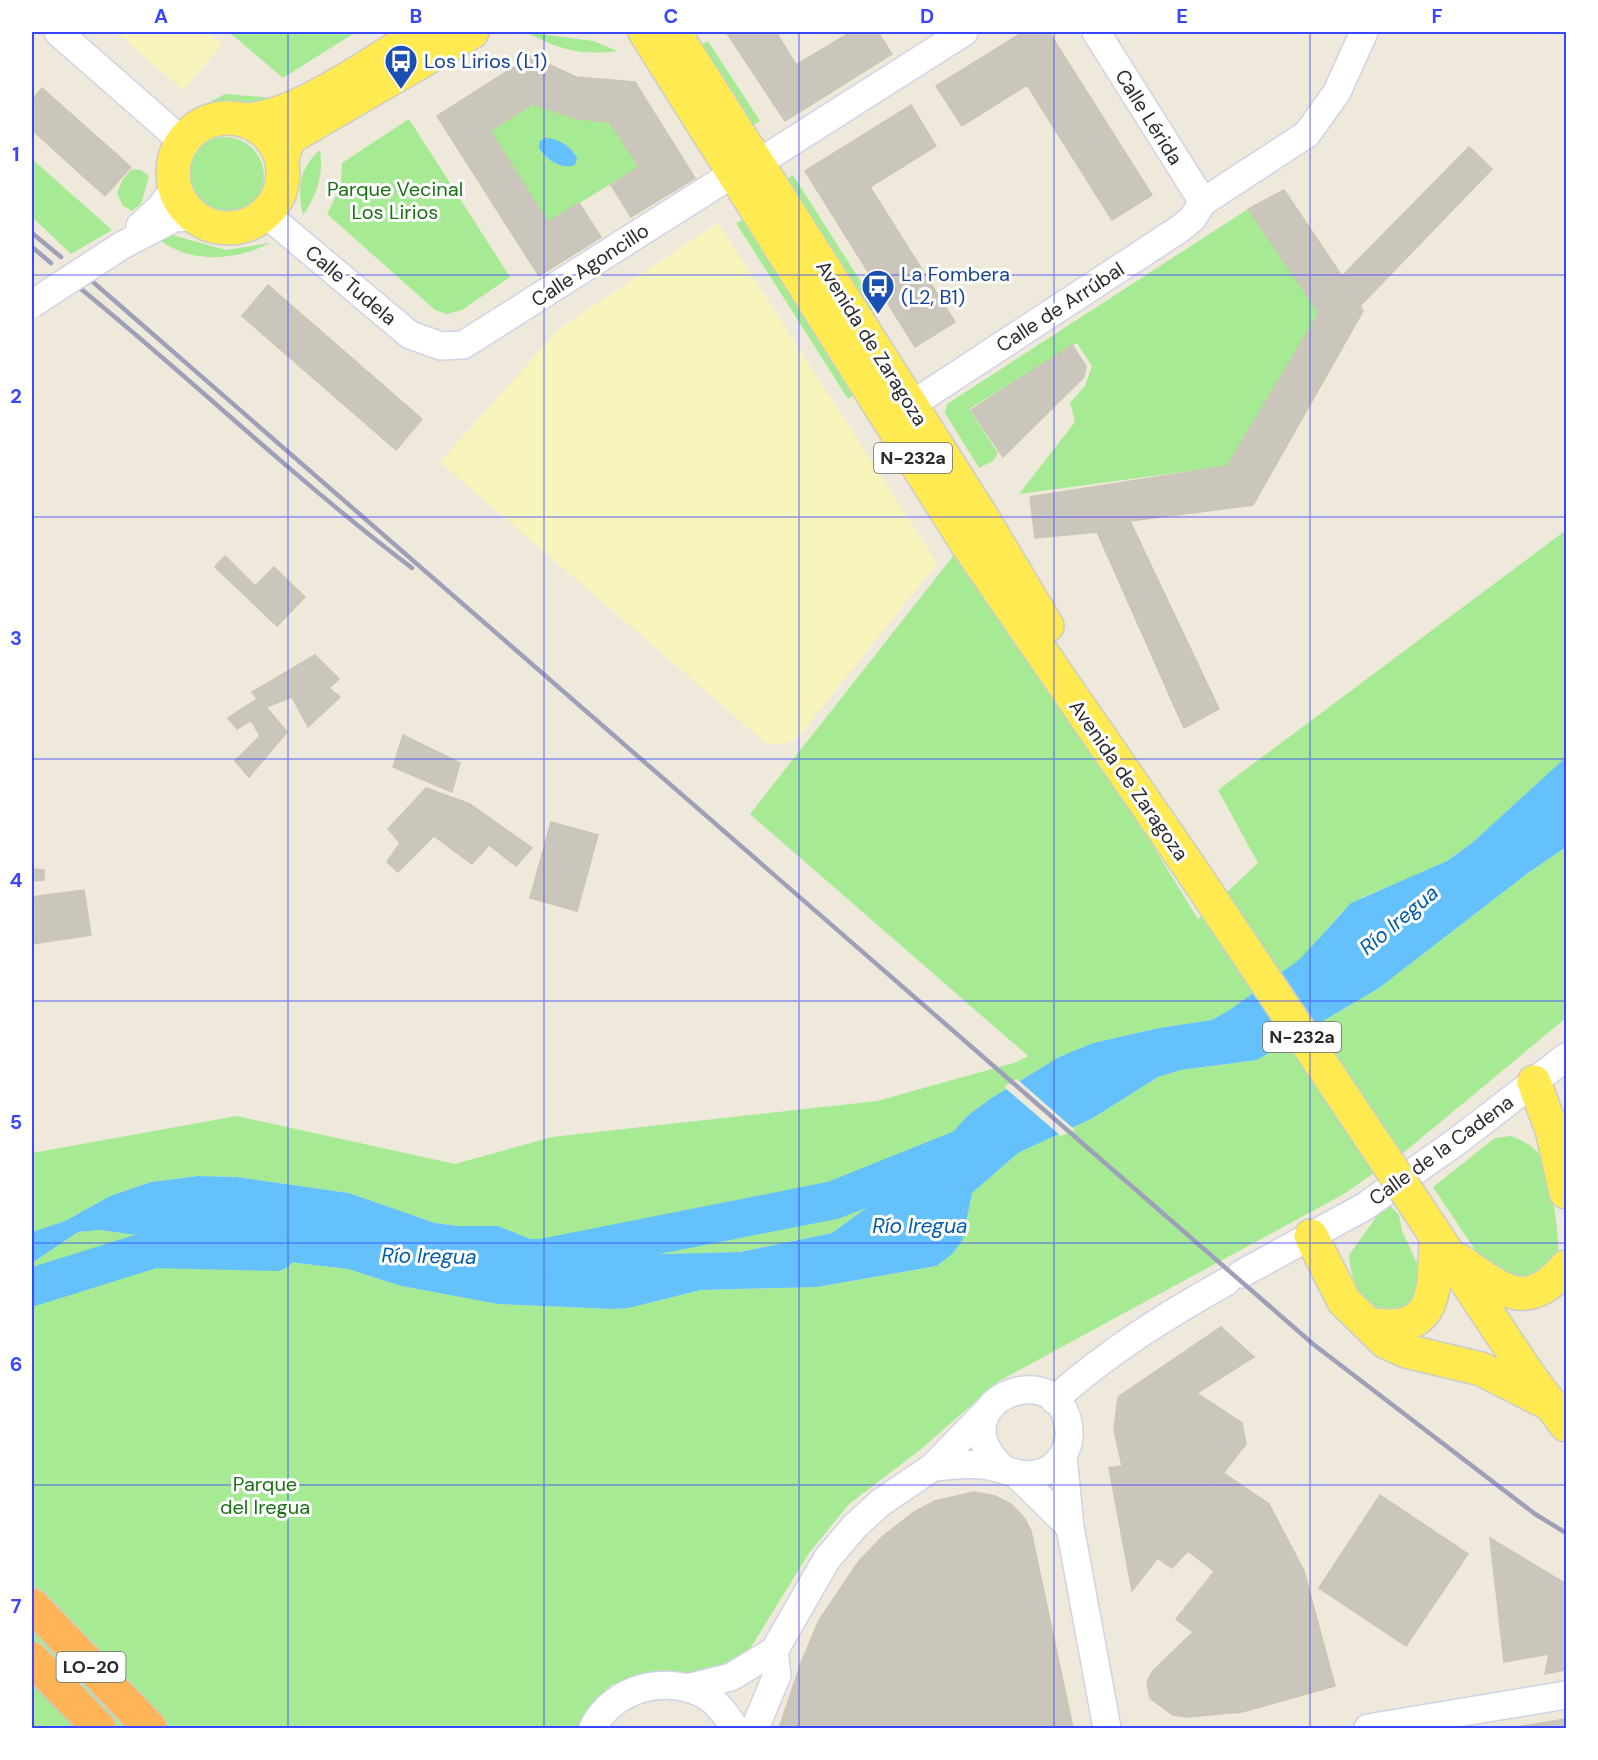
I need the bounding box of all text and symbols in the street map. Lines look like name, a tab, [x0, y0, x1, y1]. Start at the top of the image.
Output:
text: A	[154, 3, 168, 29]
text: B	[410, 3, 422, 29]
text: C	[664, 3, 678, 29]
text: D	[920, 3, 934, 29]
text: E	[1176, 3, 1188, 29]
text: F	[1431, 3, 1443, 29]
bus stop icon: Los Lirios (L1)	[383, 43, 419, 90]
place label: Los Lirios (L1)	[424, 48, 547, 74]
street label: Calle Lérida	[1109, 64, 1189, 170]
text: 1	[12, 141, 20, 167]
park label: Parque Vecinal Los Lirios	[327, 176, 463, 225]
street label: Calle Agoncillo	[526, 217, 654, 313]
street label: Calle Tudela	[300, 239, 402, 331]
street label: Avenida de Zaragoza	[810, 255, 934, 431]
street label: Calle de Arrúbal	[991, 256, 1129, 358]
place label: La Fombera (L2, B1)	[901, 261, 1010, 310]
bus stop icon: La Fombera (L2, B1)	[860, 268, 896, 315]
text: 2	[10, 383, 22, 409]
road number: N-232a	[874, 443, 952, 473]
text: 3	[10, 625, 22, 651]
street label: Avenida de Zaragoza	[1064, 695, 1194, 865]
text: 4	[10, 867, 23, 893]
water label: Río Iregua	[1354, 879, 1444, 961]
road number: N-232a	[1263, 1022, 1341, 1052]
street label: Calle de la Cadena	[1364, 1089, 1518, 1211]
text: 5	[10, 1109, 22, 1135]
water label: Río Iregua	[872, 1212, 968, 1240]
water label: Río Iregua	[381, 1241, 477, 1271]
text: 6	[10, 1351, 22, 1377]
park label: Parque del Iregua	[220, 1471, 310, 1520]
text: 7	[11, 1593, 22, 1619]
road number: LO-20	[56, 1652, 125, 1682]

